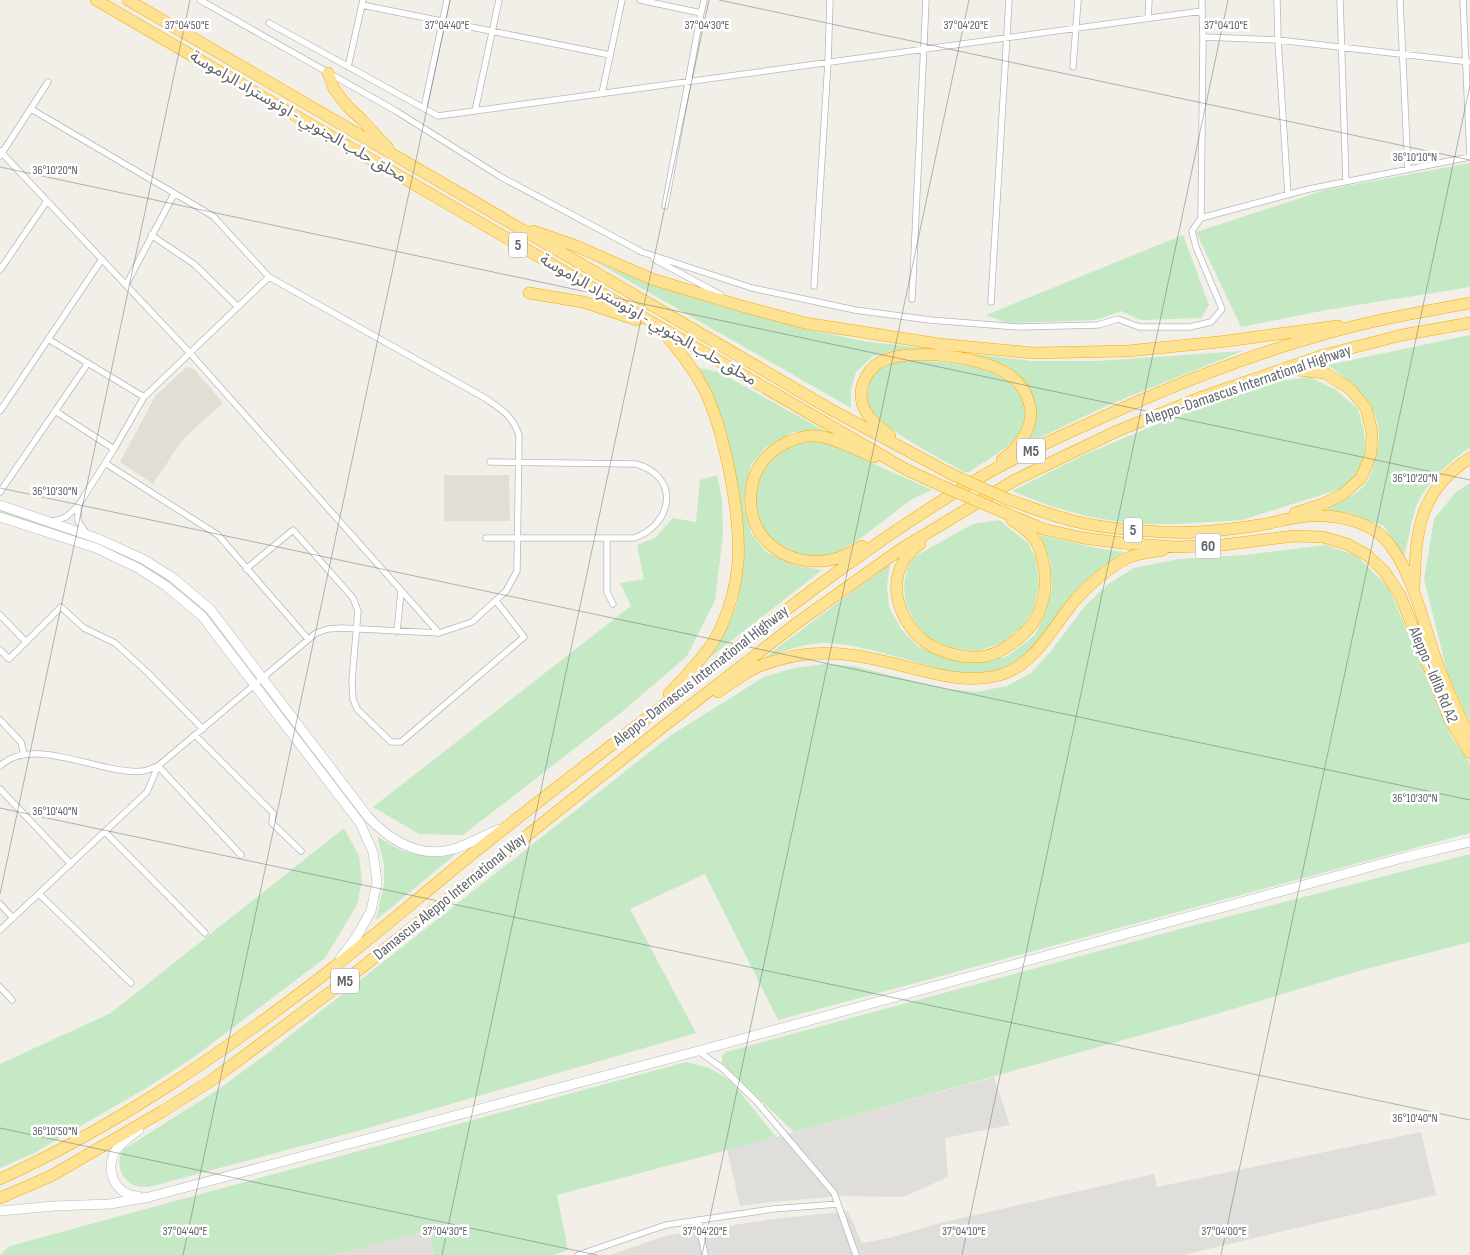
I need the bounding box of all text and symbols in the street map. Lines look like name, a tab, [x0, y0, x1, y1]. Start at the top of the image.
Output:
text: 37°04'50"E	[165, 18, 209, 33]
text: 37°04'40"E	[425, 18, 470, 33]
text: 37°04'30"E	[685, 18, 730, 33]
text: 37°04'20"E	[944, 18, 988, 33]
text: 37°04'10"E	[1204, 18, 1248, 33]
street label: محلق حلب الجنوبي - اوتوستراد الراموسة	[185, 47, 410, 188]
text: 36°10'10"N	[1393, 150, 1437, 165]
text: 36°10'20"N	[32, 163, 78, 178]
road number: 5	[509, 232, 527, 258]
street label: محلق حلب الجنوبي - اوتوستراد الراموسة	[535, 250, 760, 391]
street label: Aleppo-Damascus International Highway	[1141, 341, 1354, 430]
road number: M5	[1017, 438, 1045, 464]
text: 36°10'20"N	[1392, 471, 1438, 486]
text: 36°10'30"N	[32, 484, 78, 499]
road number: 5	[1124, 518, 1142, 542]
road number: 60	[1196, 534, 1220, 558]
street label: Aleppo-Damascus International Highway	[609, 602, 792, 751]
street label: Aleppo - Idlib Rd A2	[1404, 623, 1462, 726]
text: 36°10'30"N	[1392, 791, 1438, 806]
text: 36°10'40"N	[32, 804, 78, 819]
street label: Damascus Aleppo International Way	[370, 830, 530, 964]
road number: M5	[331, 968, 359, 994]
text: 36°10'40"N	[1392, 1111, 1438, 1126]
text: 36°10'50"N	[32, 1124, 78, 1139]
text: 37°04'40"E	[163, 1224, 208, 1239]
text: 37°04'30"E	[423, 1224, 468, 1239]
text: 37°04'20"E	[683, 1224, 727, 1239]
text: 37°04'10"E	[942, 1224, 986, 1239]
text: 37°04'00"E	[1201, 1224, 1247, 1239]

